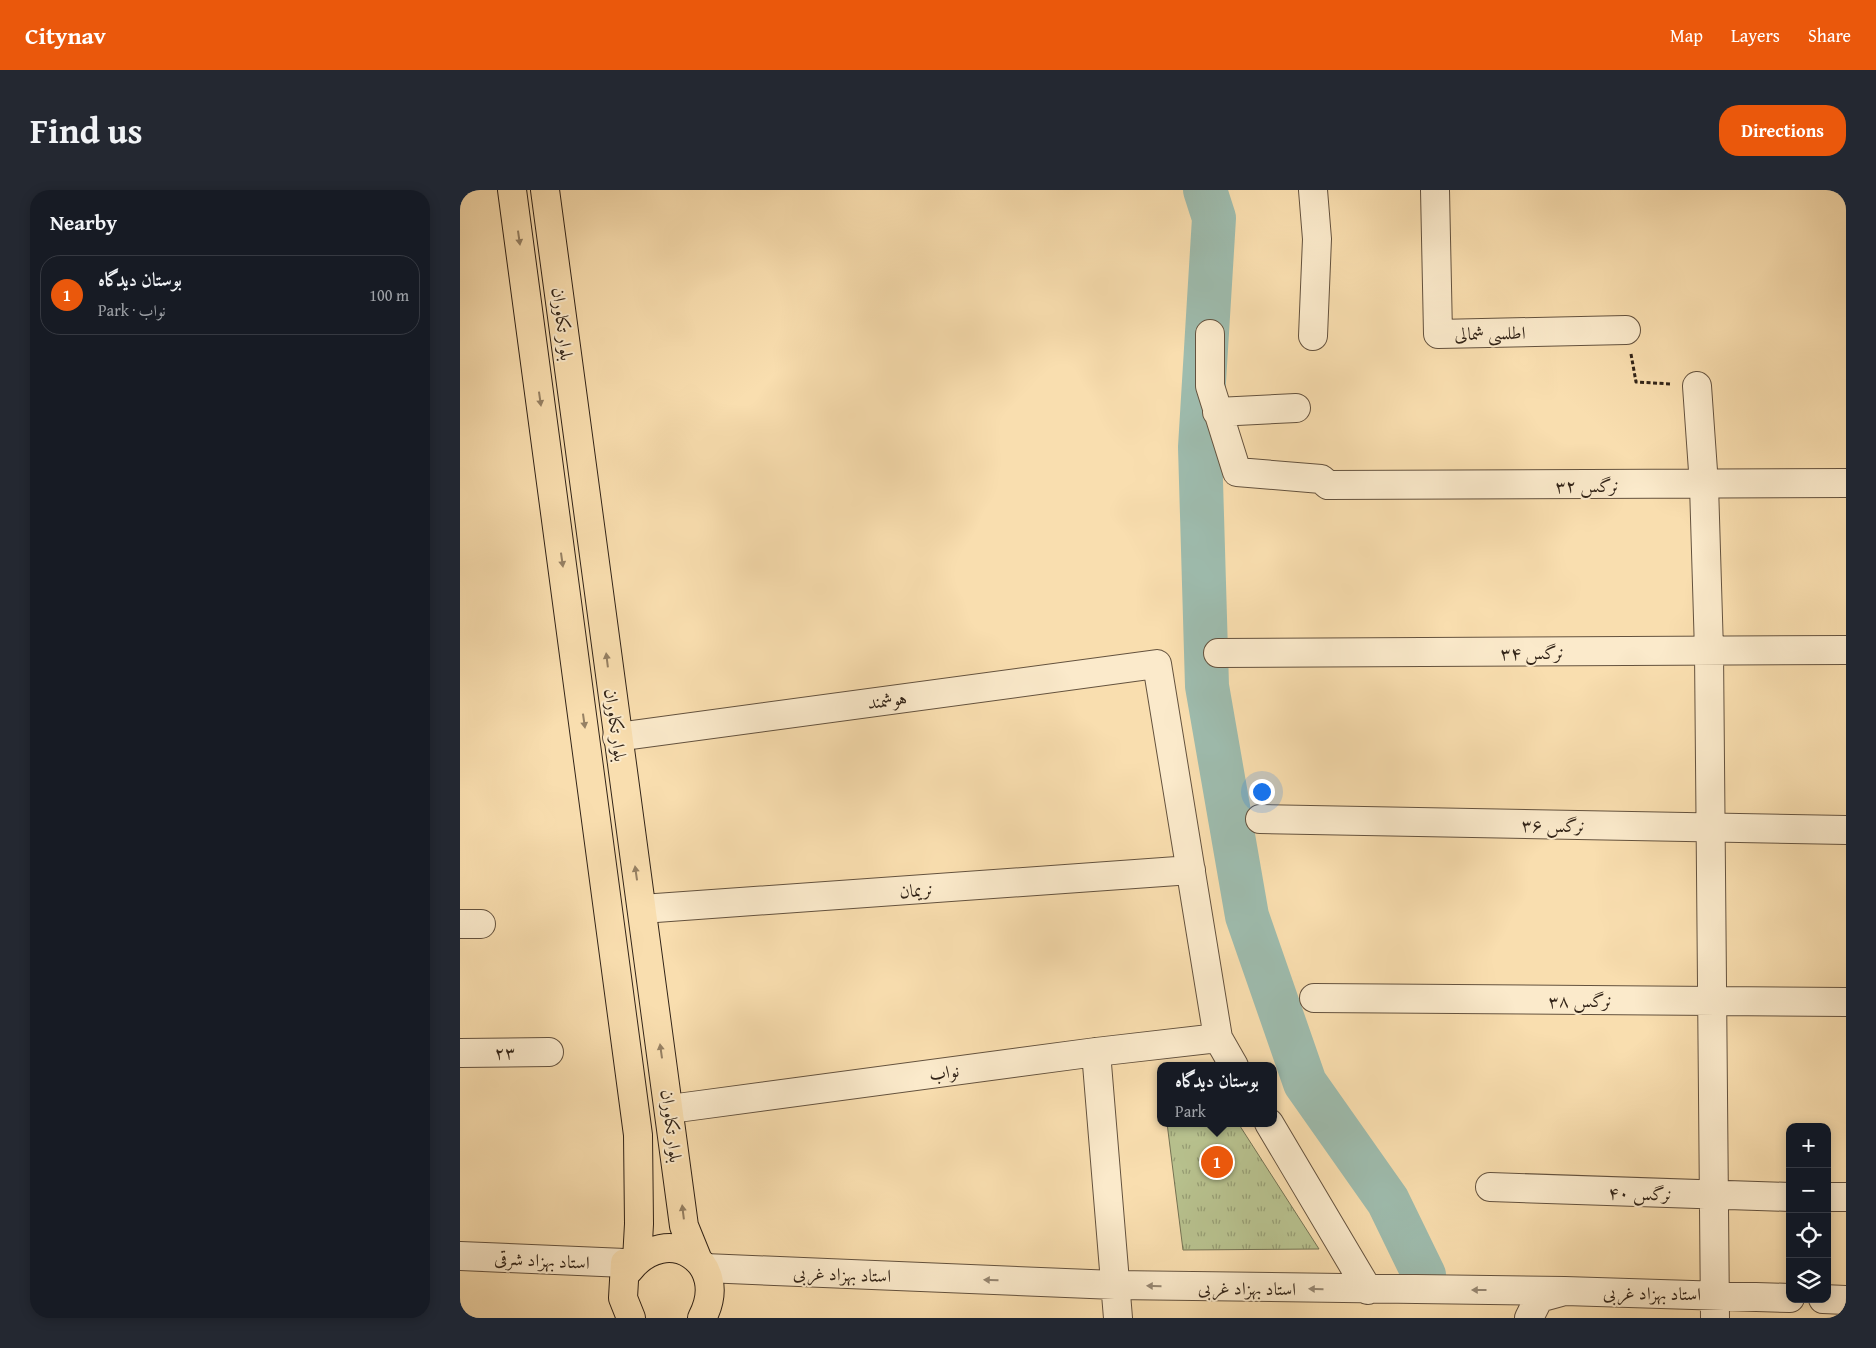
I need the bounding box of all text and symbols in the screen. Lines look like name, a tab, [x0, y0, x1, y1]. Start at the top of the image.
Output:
text: Citynav	[25, 18, 106, 53]
text: Map	[1670, 22, 1703, 49]
text: Layers	[1731, 22, 1780, 49]
text: Share	[1808, 22, 1851, 49]
text: Find us	[30, 105, 143, 156]
button: Directions	[1719, 105, 1846, 156]
text: Nearby	[50, 207, 117, 238]
one-way arrow	[515, 231, 523, 247]
text: بوستان دیدگاه	[98, 265, 182, 293]
text: 1	[63, 283, 71, 307]
text: 100 m	[369, 283, 409, 307]
street label: بلوار تکاوران	[545, 286, 581, 362]
text: Park · نواب	[98, 298, 165, 322]
street label: اطلسی شمالی	[1454, 319, 1526, 347]
one-way arrow	[536, 392, 544, 408]
street label: نرگس ۳۲	[1555, 472, 1619, 499]
one-way arrow	[558, 553, 566, 569]
street label: نرگس ۳۴	[1500, 639, 1564, 666]
one-way arrow	[603, 651, 611, 667]
street label: هوشمند	[865, 684, 909, 716]
street label: بلوار تکاوران	[598, 687, 634, 763]
one-way arrow	[580, 714, 588, 730]
your location	[1249, 779, 1275, 805]
street label: نرگس ۳۶	[1521, 811, 1585, 839]
one-way arrow	[632, 864, 640, 880]
street label: نریمان	[898, 875, 934, 905]
street label: نرگس ۳۸	[1548, 987, 1612, 1014]
street label: ۲۳	[494, 1038, 516, 1066]
one-way arrow	[657, 1043, 665, 1059]
street label: نواب	[927, 1057, 961, 1087]
popup	[1157, 1062, 1277, 1127]
text: بوستان دیدگاه	[1175, 1066, 1259, 1094]
street label: بلوار تکاوران	[654, 1088, 690, 1164]
text: Park	[1175, 1099, 1206, 1123]
map controls	[1786, 1123, 1831, 1303]
button: +	[1786, 1123, 1831, 1168]
pin: 1	[1201, 1143, 1233, 1181]
button: −	[1786, 1168, 1831, 1213]
street label: نرگس ۴۰	[1608, 1178, 1672, 1208]
one-way arrow	[678, 1204, 686, 1220]
button: locate	[1786, 1213, 1831, 1258]
street label: استاد بهزاد شرقی	[494, 1244, 590, 1276]
button: layers	[1786, 1258, 1831, 1303]
street label: استاد بهزاد غربی	[792, 1259, 892, 1289]
street label: استاد بهزاد غربی	[1198, 1274, 1296, 1302]
one-way arrow	[983, 1276, 999, 1284]
street label: استاد بهزاد غربی	[1603, 1279, 1701, 1307]
one-way arrow	[1145, 1282, 1161, 1290]
one-way arrow	[1308, 1285, 1324, 1293]
one-way arrow	[1470, 1286, 1486, 1294]

